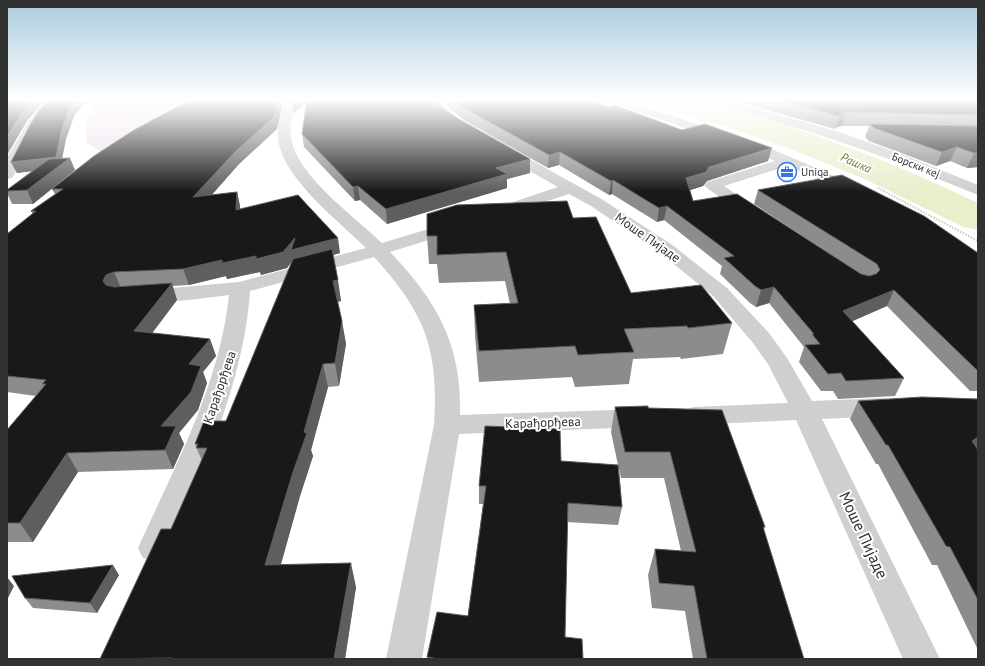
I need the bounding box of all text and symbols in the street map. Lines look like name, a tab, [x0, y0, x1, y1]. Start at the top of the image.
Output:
water label: Рашка	[838, 149, 874, 176]
street label: Борски кеј	[890, 149, 942, 181]
office icon: Uniqa	[776, 161, 798, 183]
place label: Uniqa	[801, 165, 829, 179]
street label: Моше Пијаде	[612, 209, 684, 266]
street label: Карађорђева	[199, 349, 240, 426]
street label: Карађорђева	[505, 413, 581, 432]
street label: Моше Пијаде	[835, 488, 893, 582]

